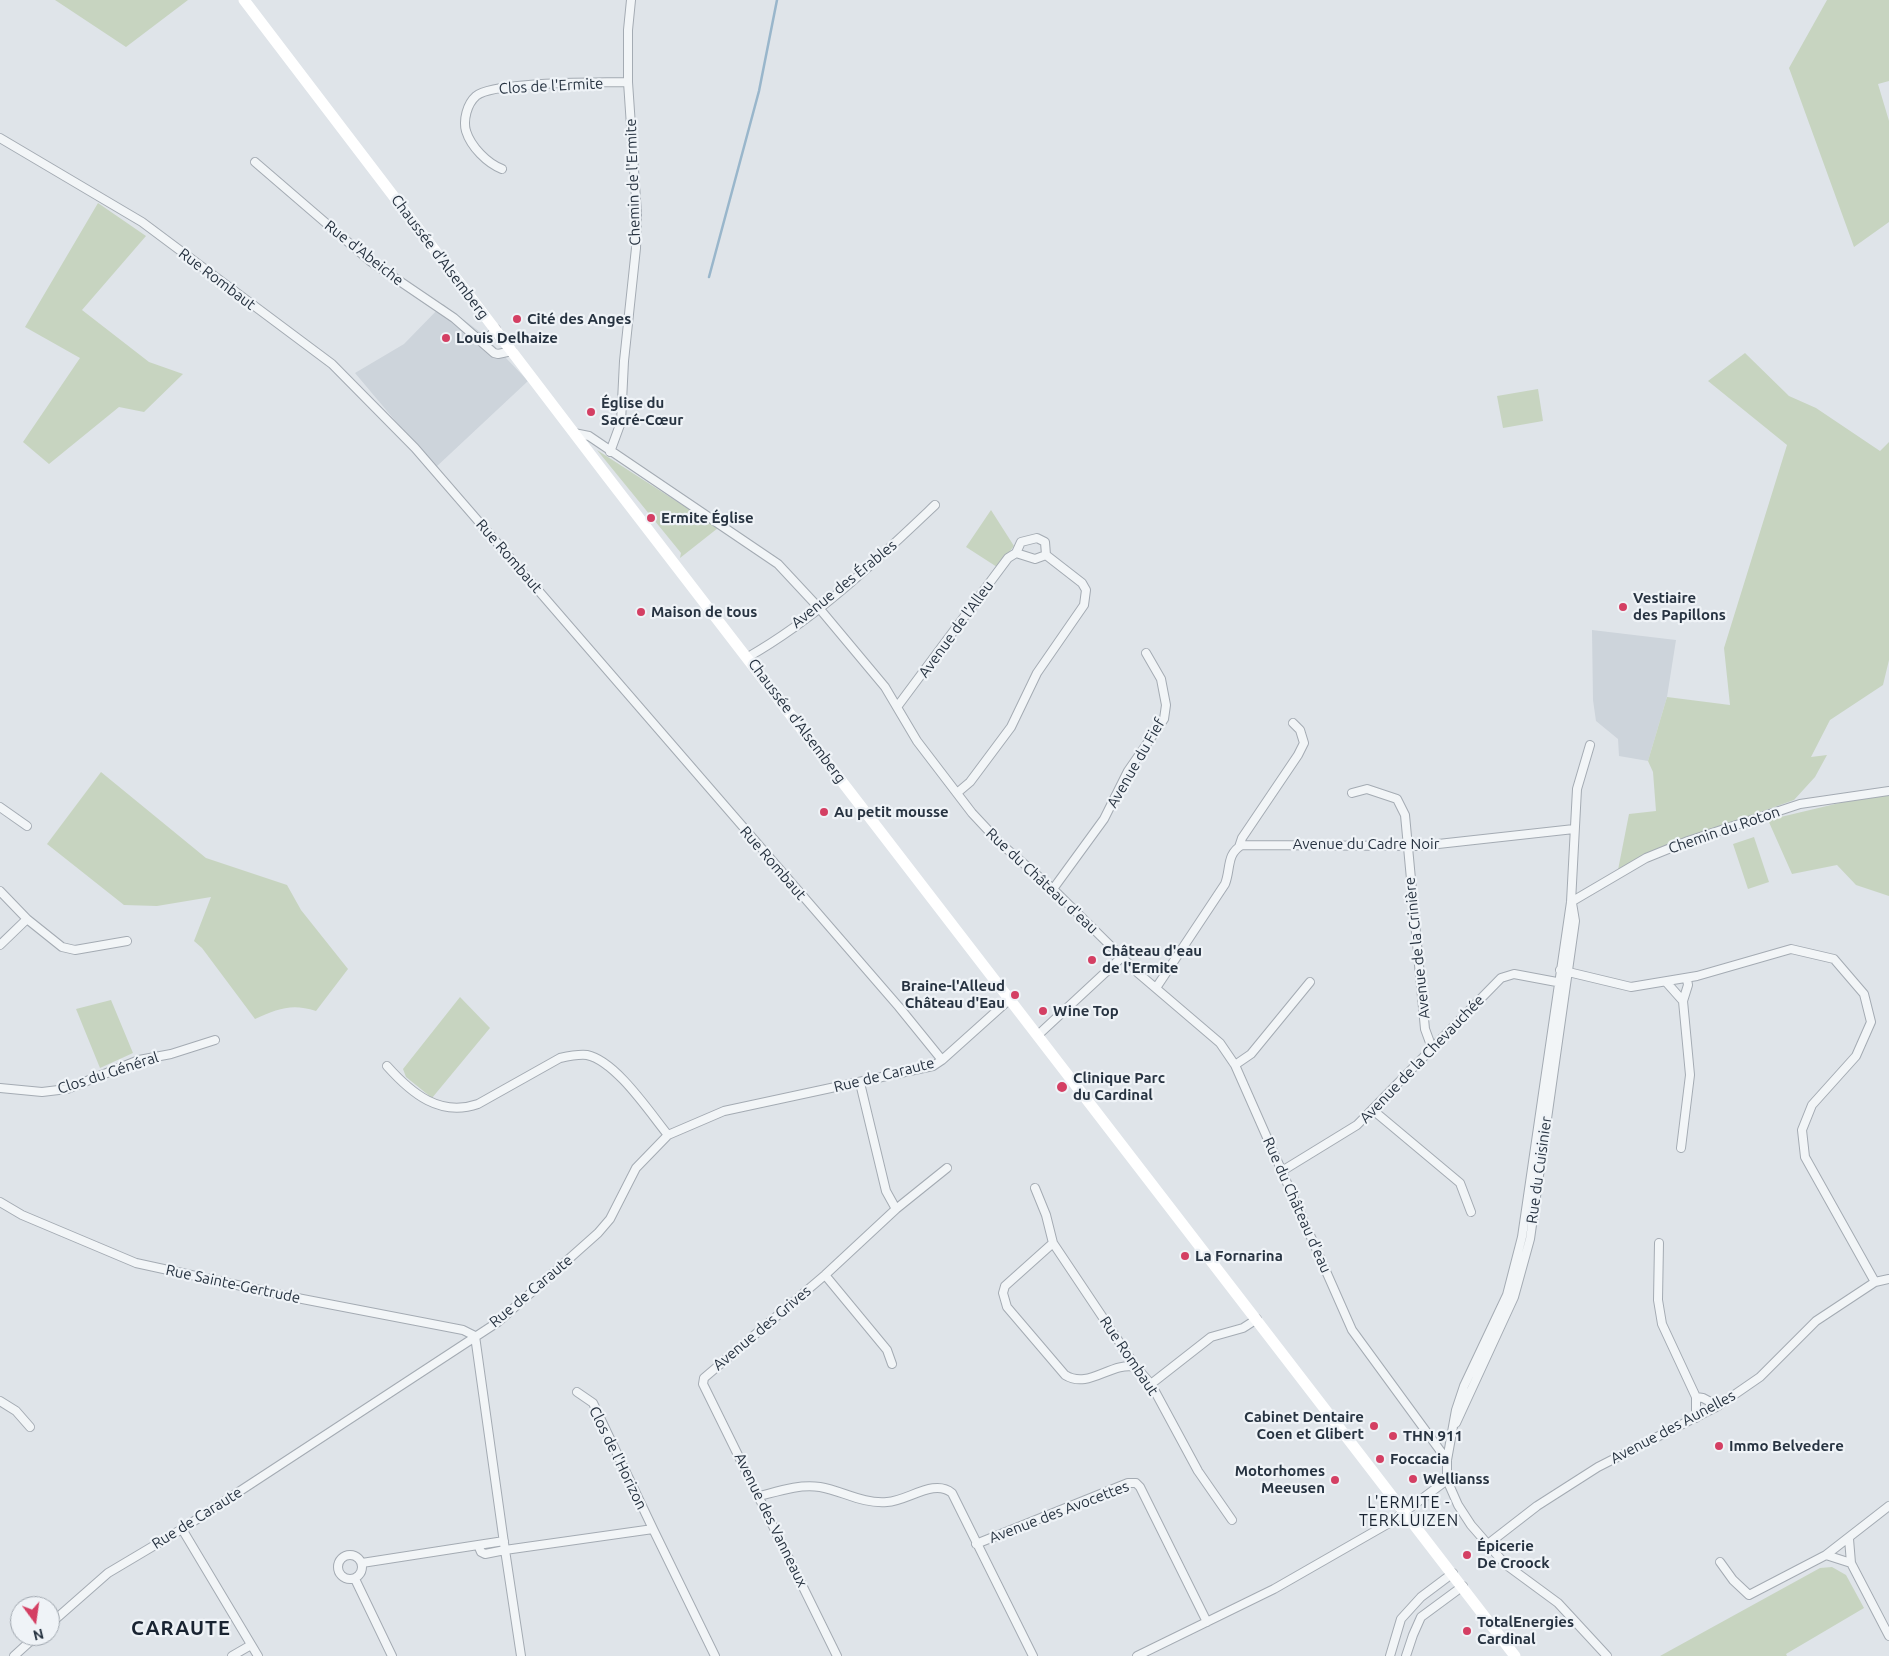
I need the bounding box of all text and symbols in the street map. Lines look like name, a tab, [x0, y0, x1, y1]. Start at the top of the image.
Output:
street label: Clos de l'Ermite	[498, 74, 604, 98]
street label: Chemin de l'Ermite	[622, 118, 644, 246]
street label: Chaussée d'Alsemberg	[387, 191, 493, 323]
street label: Rue d'Abeiche	[321, 217, 407, 289]
street label: Rue Rombaut	[175, 244, 259, 314]
place label: Cité des Anges	[527, 310, 631, 328]
marker: Cité des Anges	[511, 313, 523, 325]
place label: Louis Delhaize	[456, 329, 558, 347]
marker: Louis Delhaize	[440, 332, 452, 344]
place label: Église du Sacré-Cœur	[601, 394, 683, 429]
marker: Église du Sacré-Cœur	[585, 406, 597, 418]
place label: Ermite Église	[661, 509, 754, 527]
marker: Ermite Église	[645, 512, 657, 524]
street label: Rue Rombaut	[472, 516, 546, 596]
street label: Avenue des Érables	[788, 536, 900, 632]
street label: Avenue de l'Alleu	[915, 577, 997, 681]
place label: Vestiaire des Papillons	[1633, 589, 1726, 624]
marker: Vestiaire des Papillons	[1617, 601, 1629, 613]
place label: Maison de tous	[651, 603, 757, 621]
marker: Maison de tous	[635, 606, 647, 618]
street label: Chaussée d'Alsemberg	[744, 655, 850, 787]
street label: Avenue du Fief	[1103, 715, 1169, 811]
street label: Chemin du Roton	[1666, 802, 1782, 858]
place label: Au petit mousse	[834, 803, 949, 821]
marker: Au petit mousse	[818, 806, 830, 818]
street label: Rue Rombaut	[736, 823, 810, 903]
street label: Rue du Château d'eau	[982, 824, 1102, 938]
street label: Avenue du Cadre Noir	[1293, 835, 1439, 853]
street label: Avenue de la Crinière	[1401, 876, 1433, 1020]
place label: Château d'eau de l'Ermite	[1102, 942, 1202, 977]
marker: Château d'eau de l'Ermite	[1086, 954, 1098, 966]
place label: Braine-l'Alleud Château d'Eau	[901, 977, 1005, 1012]
marker: Braine-l'Alleud Château d'Eau	[1009, 989, 1021, 1001]
street label: Avenue de la Chevauchée	[1356, 991, 1488, 1127]
place label: Wine Top	[1053, 1002, 1119, 1020]
marker: Wine Top	[1037, 1005, 1049, 1017]
street label: Clos du Général	[55, 1048, 161, 1098]
street label: Rue de Caraute	[832, 1054, 936, 1096]
place label: Clinique Parc du Cardinal	[1073, 1069, 1165, 1104]
marker: Clinique Parc du Cardinal	[1055, 1080, 1069, 1094]
street label: Rue du Cuisinier	[1523, 1115, 1555, 1225]
street label: Rue du Château d'eau	[1259, 1134, 1335, 1276]
place label: La Fornarina	[1195, 1247, 1283, 1265]
marker: La Fornarina	[1179, 1250, 1191, 1262]
street label: Rue de Caraute	[486, 1251, 576, 1331]
street label: Rue Sainte-Gertrude	[164, 1261, 302, 1307]
street label: Avenue des Grives	[709, 1282, 815, 1374]
street label: Rue Rombaut	[1096, 1313, 1162, 1399]
street label: Avenue des Aunelles	[1608, 1386, 1738, 1468]
street label: Clos de l'Horizon	[585, 1403, 651, 1513]
place label: Cabinet Dentaire Coen et Glibert	[1244, 1408, 1364, 1443]
marker: Cabinet Dentaire Coen et Glibert	[1368, 1420, 1380, 1432]
place label: THN 911	[1403, 1427, 1463, 1445]
marker: THN 911	[1387, 1430, 1399, 1442]
place label: Immo Belvedere	[1729, 1437, 1844, 1455]
marker: Immo Belvedere	[1713, 1440, 1725, 1452]
street label: Avenue des Vanneaux	[731, 1450, 811, 1590]
place label: Foccacia	[1390, 1450, 1449, 1468]
marker: Foccacia	[1374, 1453, 1386, 1465]
place label: Motorhomes Meeusen	[1235, 1462, 1325, 1497]
place label: Wellianss	[1423, 1470, 1490, 1488]
marker: Wellianss	[1407, 1473, 1419, 1485]
marker: Motorhomes Meeusen	[1329, 1474, 1341, 1486]
street label: Avenue des Avocettes	[987, 1477, 1131, 1547]
street label: Rue de Caraute	[149, 1483, 245, 1553]
district label: L'ERMITE - TERKLUIZEN	[1358, 1493, 1460, 1531]
place label: Épicerie De Croock	[1477, 1537, 1550, 1572]
marker: Épicerie De Croock	[1461, 1549, 1473, 1561]
north arrow	[10, 1596, 60, 1646]
place label: TotalEnergies Cardinal	[1477, 1613, 1574, 1648]
district label: CARAUTE	[130, 1616, 232, 1640]
marker: TotalEnergies Cardinal	[1461, 1625, 1473, 1637]
text: N	[31, 1626, 45, 1644]

